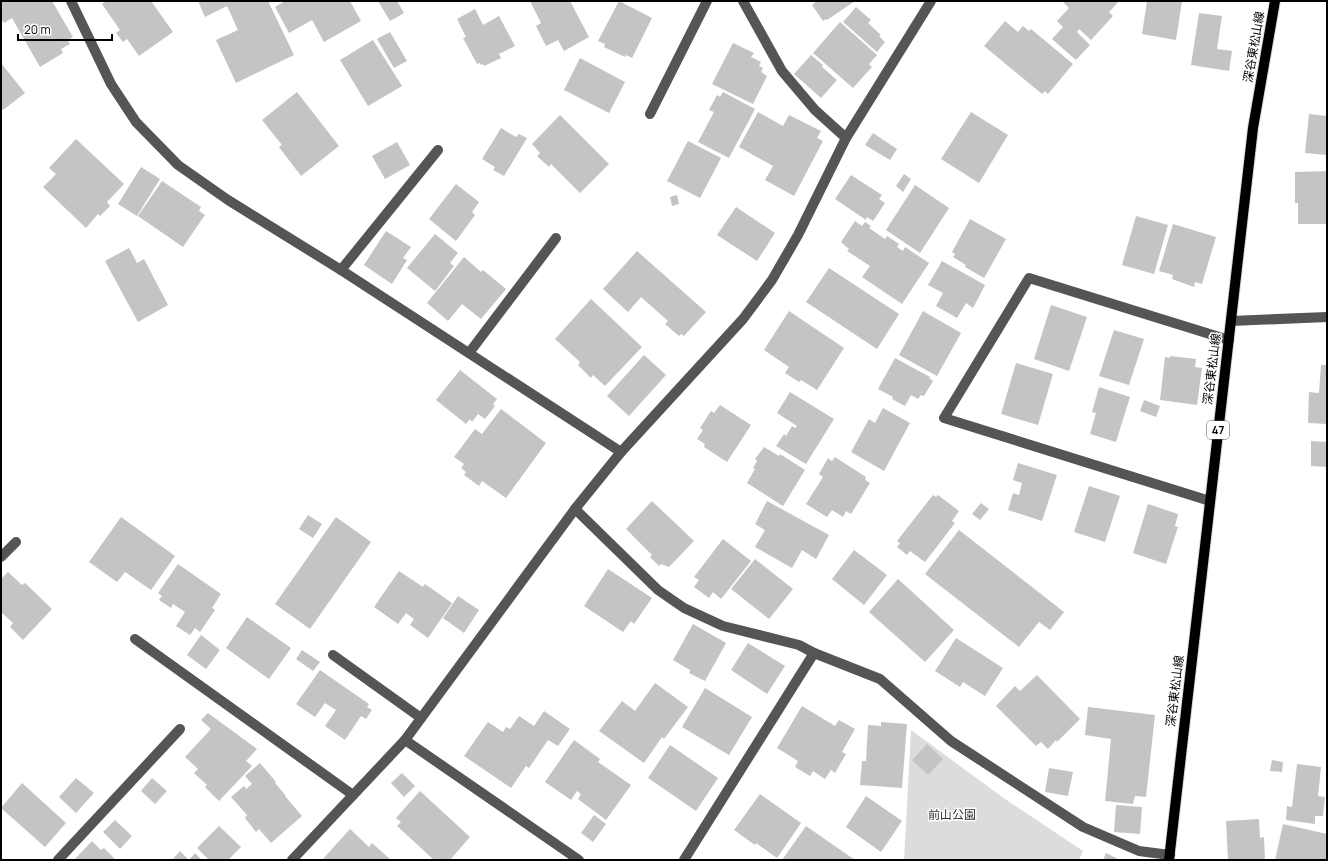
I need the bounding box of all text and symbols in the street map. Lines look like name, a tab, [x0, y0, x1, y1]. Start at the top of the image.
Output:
street label: 深谷東松山線	[1239, 10, 1268, 84]
scale bar	[18, 16, 112, 42]
text: 20 m	[24, 21, 51, 38]
street label: 深谷東松山線	[1199, 332, 1224, 406]
road number: 47	[1207, 421, 1229, 439]
street label: 深谷東松山線	[1162, 654, 1187, 728]
park label: 前山公園	[928, 806, 976, 823]

